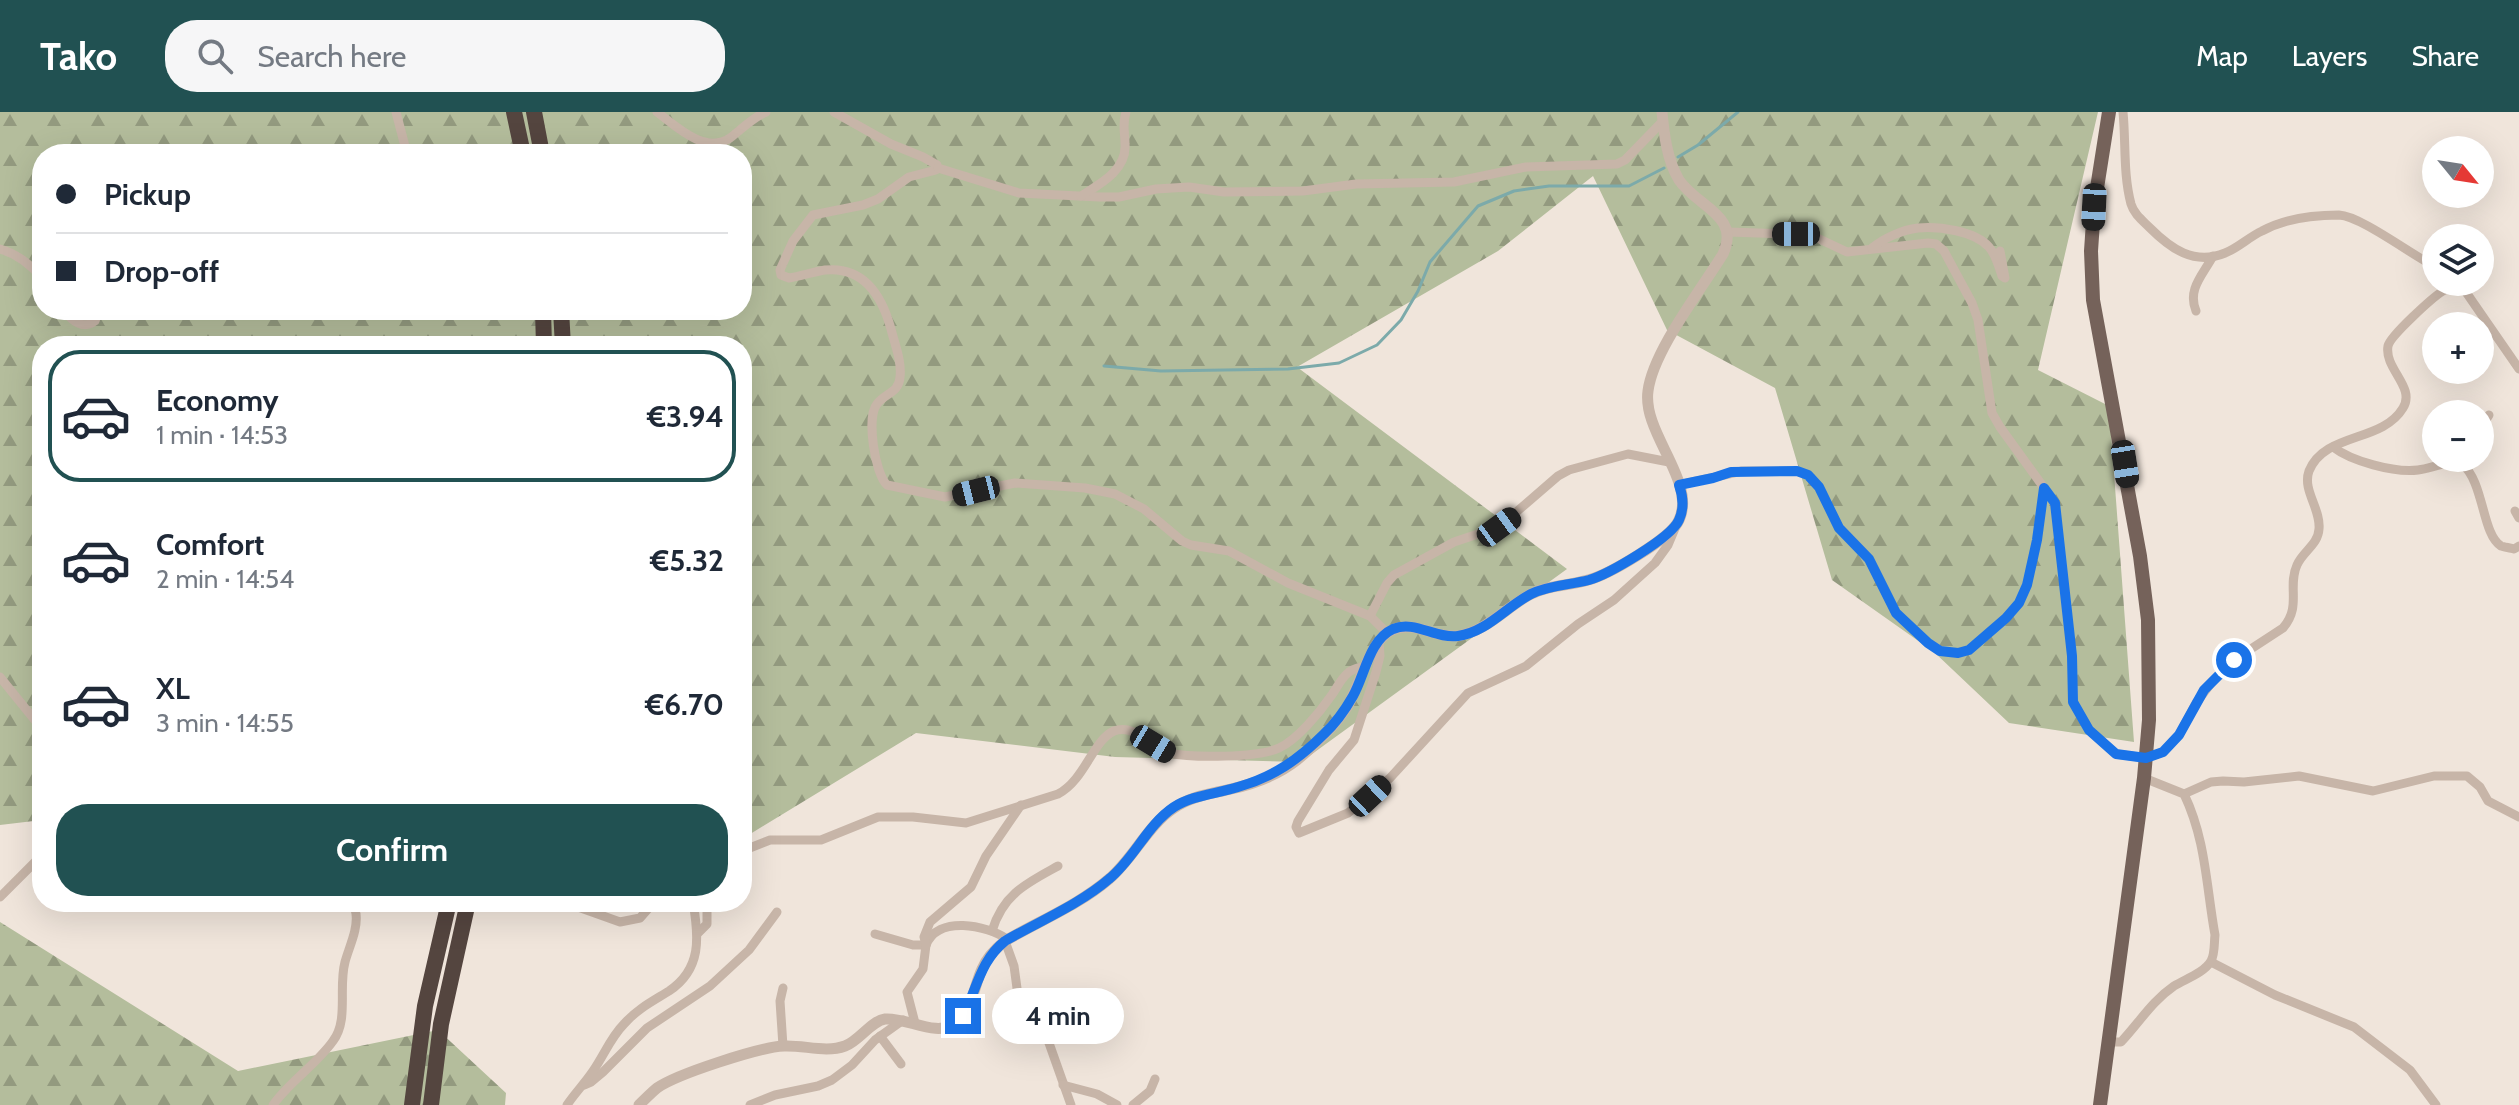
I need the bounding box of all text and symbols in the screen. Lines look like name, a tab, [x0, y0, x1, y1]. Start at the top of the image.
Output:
search box	[165, 20, 725, 92]
text: Tako	[40, 33, 117, 80]
icon: search	[193, 34, 237, 78]
text: Search here	[257, 38, 406, 75]
text: Map	[2196, 39, 2248, 73]
text: Layers	[2292, 39, 2367, 73]
text: Share	[2411, 39, 2479, 73]
north arrow	[2422, 136, 2494, 208]
map controls	[2422, 136, 2494, 472]
text: Pickup	[104, 176, 191, 213]
car	[2081, 182, 2107, 232]
car	[1772, 222, 1820, 246]
button: layers	[2422, 224, 2494, 296]
text: Drop-off	[104, 253, 219, 290]
button: +	[2422, 312, 2494, 384]
icon: car	[60, 380, 132, 452]
text: Economy	[156, 382, 279, 419]
text: €3.94	[647, 398, 724, 435]
button: −	[2422, 400, 2494, 472]
text: 1 min · 14:53	[156, 419, 288, 451]
car	[2109, 438, 2141, 490]
car	[950, 474, 1002, 508]
car	[1473, 503, 1525, 551]
icon: car	[60, 524, 132, 596]
text: Comfort	[156, 526, 264, 563]
text: €5.32	[650, 542, 724, 579]
text: 2 min · 14:54	[156, 563, 294, 595]
route start	[2216, 642, 2252, 678]
icon: car	[60, 668, 132, 740]
text: XL	[156, 670, 190, 707]
text: €6.70	[645, 686, 724, 723]
text: 3 min · 14:55	[156, 707, 294, 739]
car	[1126, 721, 1180, 767]
car	[1344, 771, 1396, 821]
button: Confirm	[56, 804, 728, 896]
callout: 4 min	[991, 988, 1123, 1044]
route end	[945, 998, 981, 1034]
text: 4 min	[1025, 1000, 1091, 1032]

